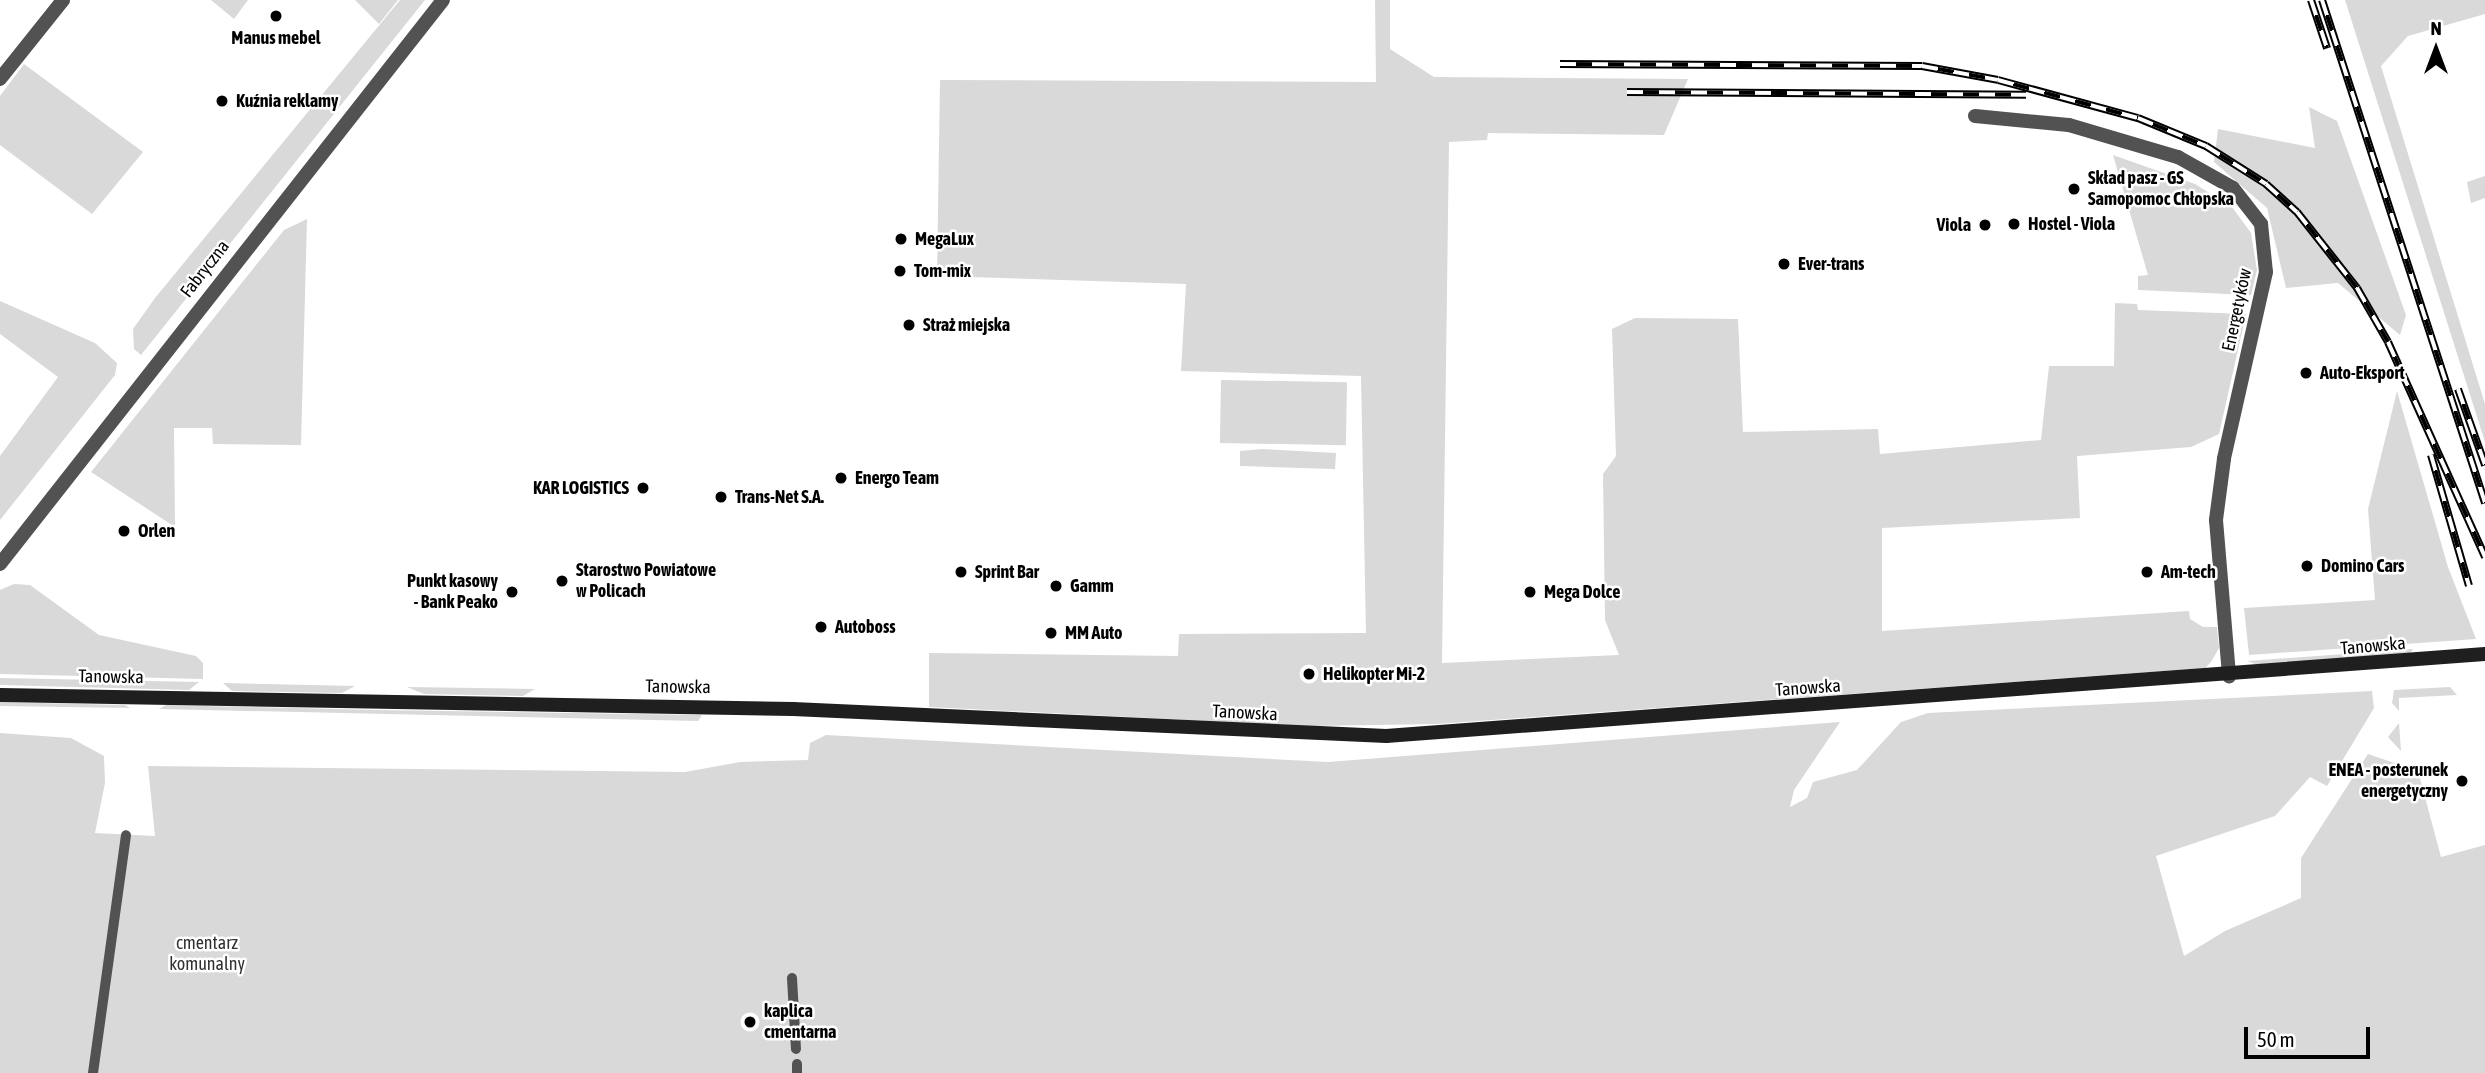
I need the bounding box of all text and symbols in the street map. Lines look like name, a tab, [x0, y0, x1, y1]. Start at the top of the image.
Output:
marker: Manus mebel	[268, 8, 284, 24]
north arrow	[2401, 14, 2471, 84]
text: N	[2430, 17, 2442, 39]
place label: Manus mebel	[231, 27, 321, 49]
place label: Kuźnia reklamy	[236, 90, 338, 112]
marker: Kuźnia reklamy	[214, 93, 230, 109]
place label: Skład pasz - GS Samopomoc Chłopska	[2088, 168, 2234, 210]
marker: Skład pasz - GS Samopomoc Chłopska	[2066, 181, 2082, 197]
place label: Hostel - Viola	[2028, 213, 2115, 235]
place label: Viola	[1936, 214, 1971, 236]
marker: Hostel - Viola	[2006, 216, 2022, 232]
marker: Viola	[1977, 217, 1993, 233]
place label: MegaLux	[915, 228, 974, 250]
marker: MegaLux	[893, 231, 909, 247]
street label: Fabryczna	[176, 236, 234, 302]
place label: Ever-trans	[1798, 253, 1864, 275]
marker: Ever-trans	[1776, 256, 1792, 272]
place label: Tom-mix	[914, 260, 971, 282]
marker: Tom-mix	[892, 263, 908, 279]
street label: Energetyków	[2218, 267, 2256, 353]
place label: Straż miejska	[923, 314, 1010, 336]
marker: Straż miejska	[901, 317, 917, 333]
place label: Auto-Eksport	[2320, 362, 2405, 384]
marker: Auto-Eksport	[2298, 365, 2314, 381]
place label: Energo Team	[855, 467, 939, 489]
marker: Energo Team	[833, 470, 849, 486]
place label: KAR LOGISTICS	[533, 477, 629, 499]
marker: KAR LOGISTICS	[635, 480, 651, 496]
place label: Trans-Net S.A.	[735, 486, 824, 508]
marker: Trans-Net S.A.	[713, 489, 729, 505]
place label: Orlen	[138, 520, 175, 542]
marker: Orlen	[116, 523, 132, 539]
place label: Domino Cars	[2321, 555, 2404, 577]
marker: Domino Cars	[2299, 558, 2315, 574]
place label: Starostwo Powiatowe w Policach	[576, 560, 716, 602]
place label: Sprint Bar	[975, 561, 1039, 583]
place label: Am-tech	[2161, 561, 2216, 583]
marker: Sprint Bar	[953, 564, 969, 580]
marker: Am-tech	[2139, 564, 2155, 580]
place label: Punkt kasowy - Bank Peako	[407, 571, 498, 614]
marker: Starostwo Powiatowe w Policach	[554, 573, 570, 589]
place label: Gamm	[1070, 575, 1114, 597]
marker: Gamm	[1048, 578, 1064, 594]
place label: Mega Dolce	[1544, 581, 1620, 603]
marker: Punkt kasowy - Bank Peako	[504, 584, 520, 600]
marker: Mega Dolce	[1522, 584, 1538, 600]
place label: Autoboss	[835, 616, 896, 638]
marker: Autoboss	[813, 619, 829, 635]
place label: MM Auto	[1065, 622, 1123, 644]
marker: MM Auto	[1043, 625, 1059, 641]
street label: Tanowska	[2339, 632, 2407, 660]
place label: Helikopter Mi-2	[1323, 663, 1425, 685]
street label: Tanowska	[78, 666, 144, 688]
marker: Helikopter Mi-2	[1301, 666, 1317, 682]
street label: Tanowska	[1775, 675, 1841, 701]
street label: Tanowska	[645, 676, 711, 698]
street label: Tanowska	[1212, 701, 1278, 725]
place label: ENEA - posterunek energetyczny	[2328, 760, 2448, 802]
marker: ENEA - posterunek energetyczny	[2454, 773, 2470, 789]
park label: cmentarz komunalny	[169, 933, 245, 976]
place label: kaplica cmentarna	[764, 1001, 836, 1044]
marker: kaplica cmentarna	[742, 1014, 758, 1030]
scale bar	[2247, 1014, 2373, 1058]
text: 50 m	[2257, 1027, 2295, 1051]

